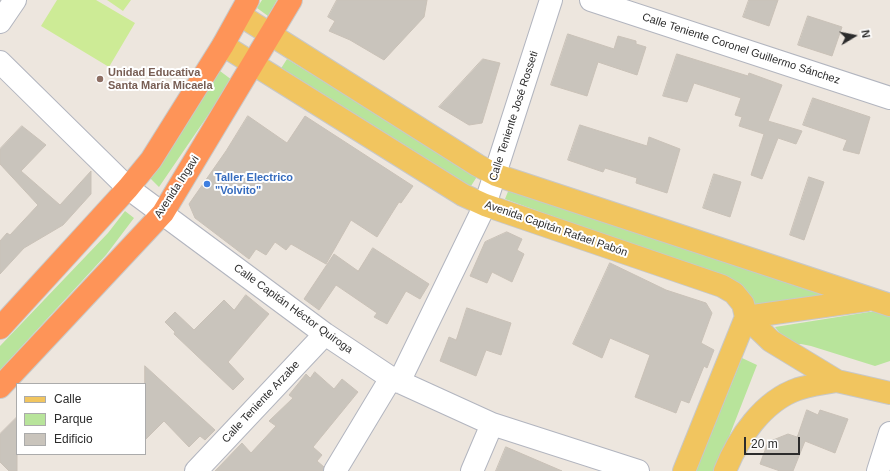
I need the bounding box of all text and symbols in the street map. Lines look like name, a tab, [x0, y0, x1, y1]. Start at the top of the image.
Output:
street label: Calle Teniente Coronel Guillermo Sánchez	[640, 11, 842, 87]
north arrow	[834, 16, 874, 56]
text: N	[859, 29, 872, 39]
street label: Calle Teniente José Rosseti	[487, 49, 541, 183]
place label: Unidad Educativa Santa María Micaela	[108, 66, 213, 92]
marker: Unidad Educativa Santa María Micaela	[95, 74, 105, 84]
street label: Avenida Ingavi	[152, 153, 202, 221]
place label: Taller Electrico "Volvito"	[215, 171, 293, 197]
marker: Taller Electrico "Volvito"	[202, 179, 212, 189]
street label: Avenida Capitán Rafael Pabón	[483, 198, 629, 260]
street label: Calle Capitán Héctor Quiroga	[231, 261, 355, 357]
street label: Calle Teniente Arzabe	[219, 358, 303, 446]
legend	[16, 383, 146, 455]
text: Calle	[54, 392, 81, 406]
text: Parque	[54, 412, 93, 426]
scale bar	[746, 429, 802, 455]
text: Edificio	[54, 432, 93, 446]
text: 20 m	[751, 437, 778, 451]

